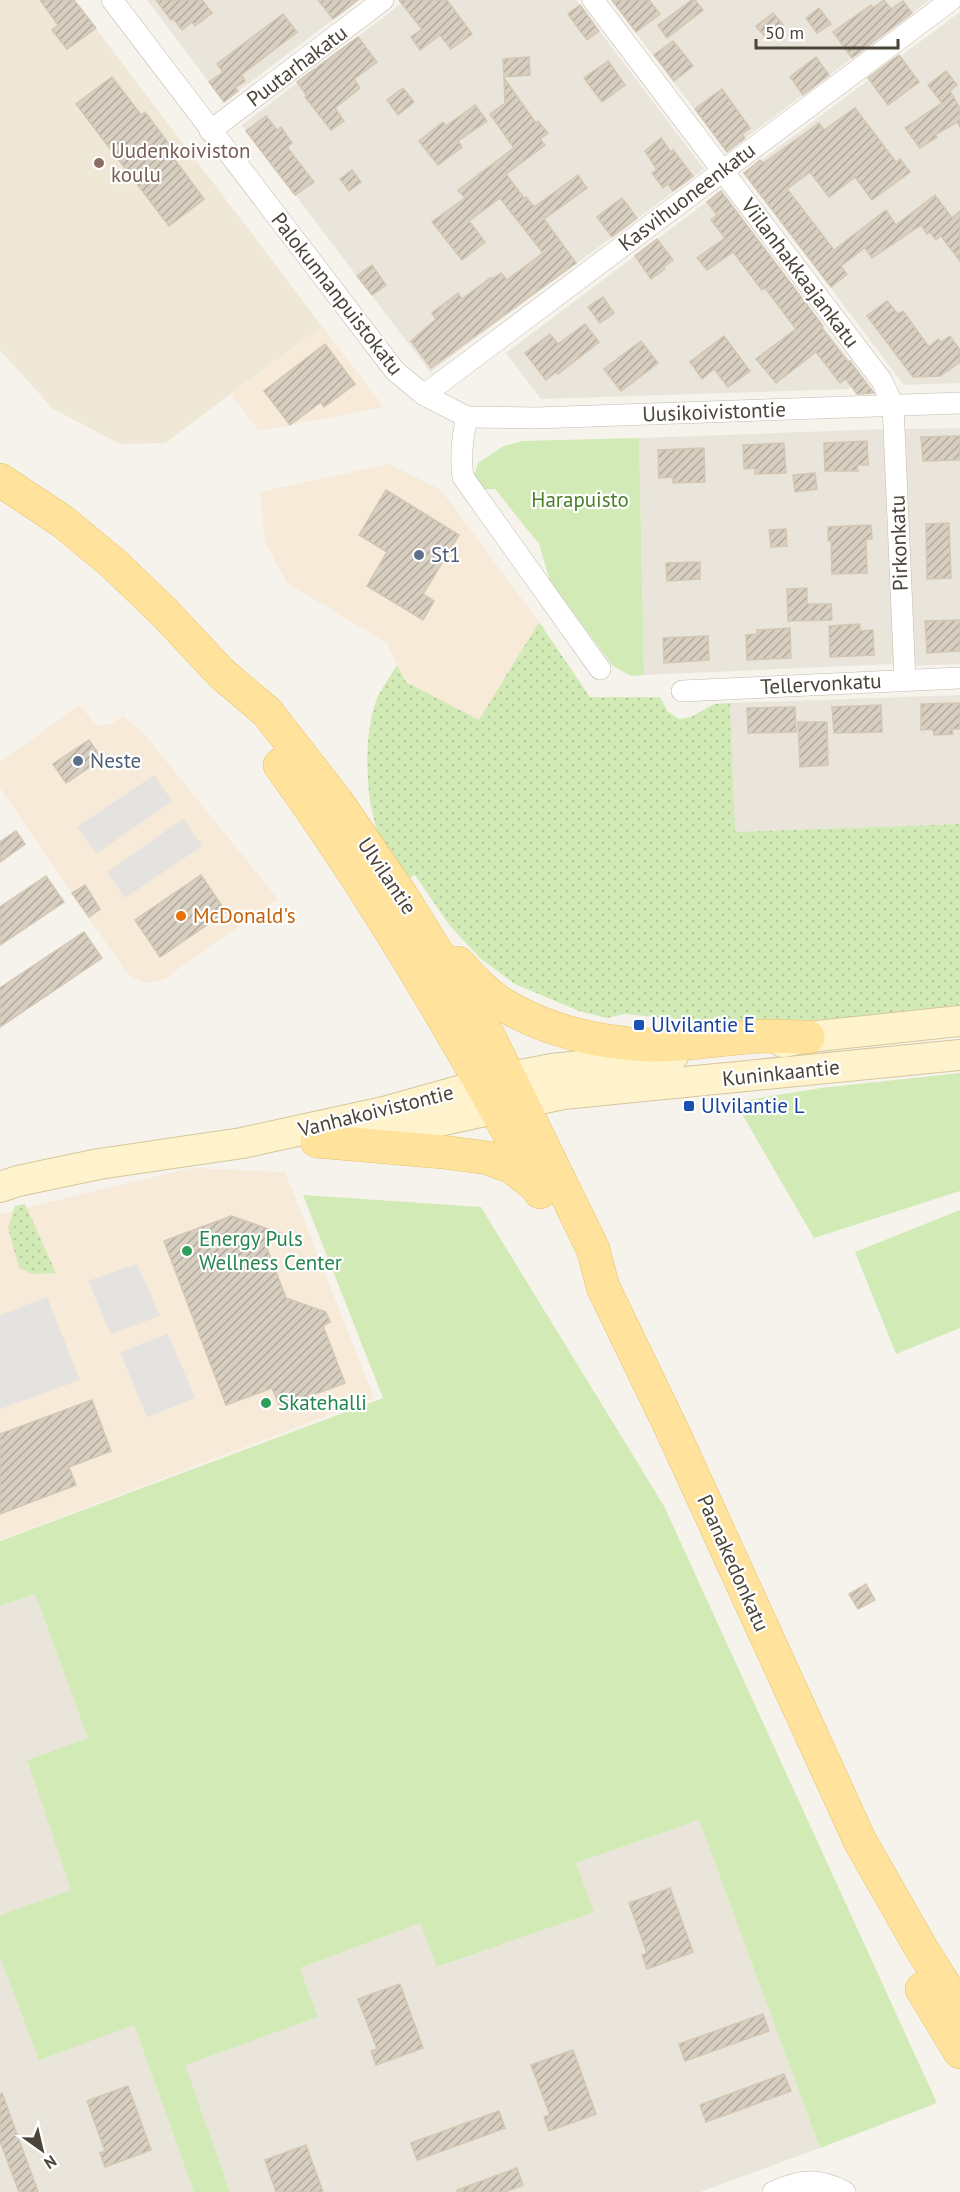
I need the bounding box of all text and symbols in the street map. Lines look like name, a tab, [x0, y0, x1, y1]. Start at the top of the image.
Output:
scale bar	[756, 12, 898, 50]
street label: Puutarhakatu	[241, 19, 352, 112]
text: 50 m	[765, 21, 804, 44]
street label: Kasvihuoneenkatu	[613, 136, 760, 257]
place label: Uudenkoiviston koulu	[111, 137, 250, 188]
marker: Uudenkoiviston koulu	[92, 156, 106, 170]
street label: Viilanhakkaajankatu	[735, 192, 865, 353]
street label: Palokunnanpuistokatu	[265, 207, 409, 381]
street label: Uusikoivistontie	[642, 395, 786, 428]
park label: Harapuisto	[531, 486, 629, 513]
street label: Pirkonkatu	[883, 495, 914, 591]
place label: St1	[431, 541, 461, 568]
marker: St1	[412, 548, 426, 562]
street label: Tellervonkatu	[760, 667, 882, 700]
place label: Neste	[90, 747, 141, 774]
marker: Neste	[71, 754, 85, 768]
street label: Ulvilantie	[352, 832, 423, 919]
place label: McDonald's	[193, 902, 296, 929]
marker: McDonald's	[174, 909, 188, 923]
place label: Ulvilantie E	[651, 1011, 755, 1038]
marker: Ulvilantie E	[632, 1018, 646, 1032]
street label: Kuninkaantie	[721, 1053, 841, 1092]
street label: Vanhakoivistontie	[294, 1078, 456, 1143]
place label: Ulvilantie L	[701, 1092, 805, 1119]
marker: Ulvilantie L	[682, 1099, 696, 1113]
place label: Energy Puls Wellness Center	[199, 1225, 342, 1276]
marker: Energy Puls Wellness Center	[180, 1244, 194, 1258]
place label: Skatehalli	[278, 1389, 367, 1416]
marker: Skatehalli	[259, 1396, 273, 1410]
street label: Paanakedonkatu	[691, 1490, 776, 1636]
north arrow	[12, 2120, 72, 2180]
text: N	[40, 2151, 60, 2174]

